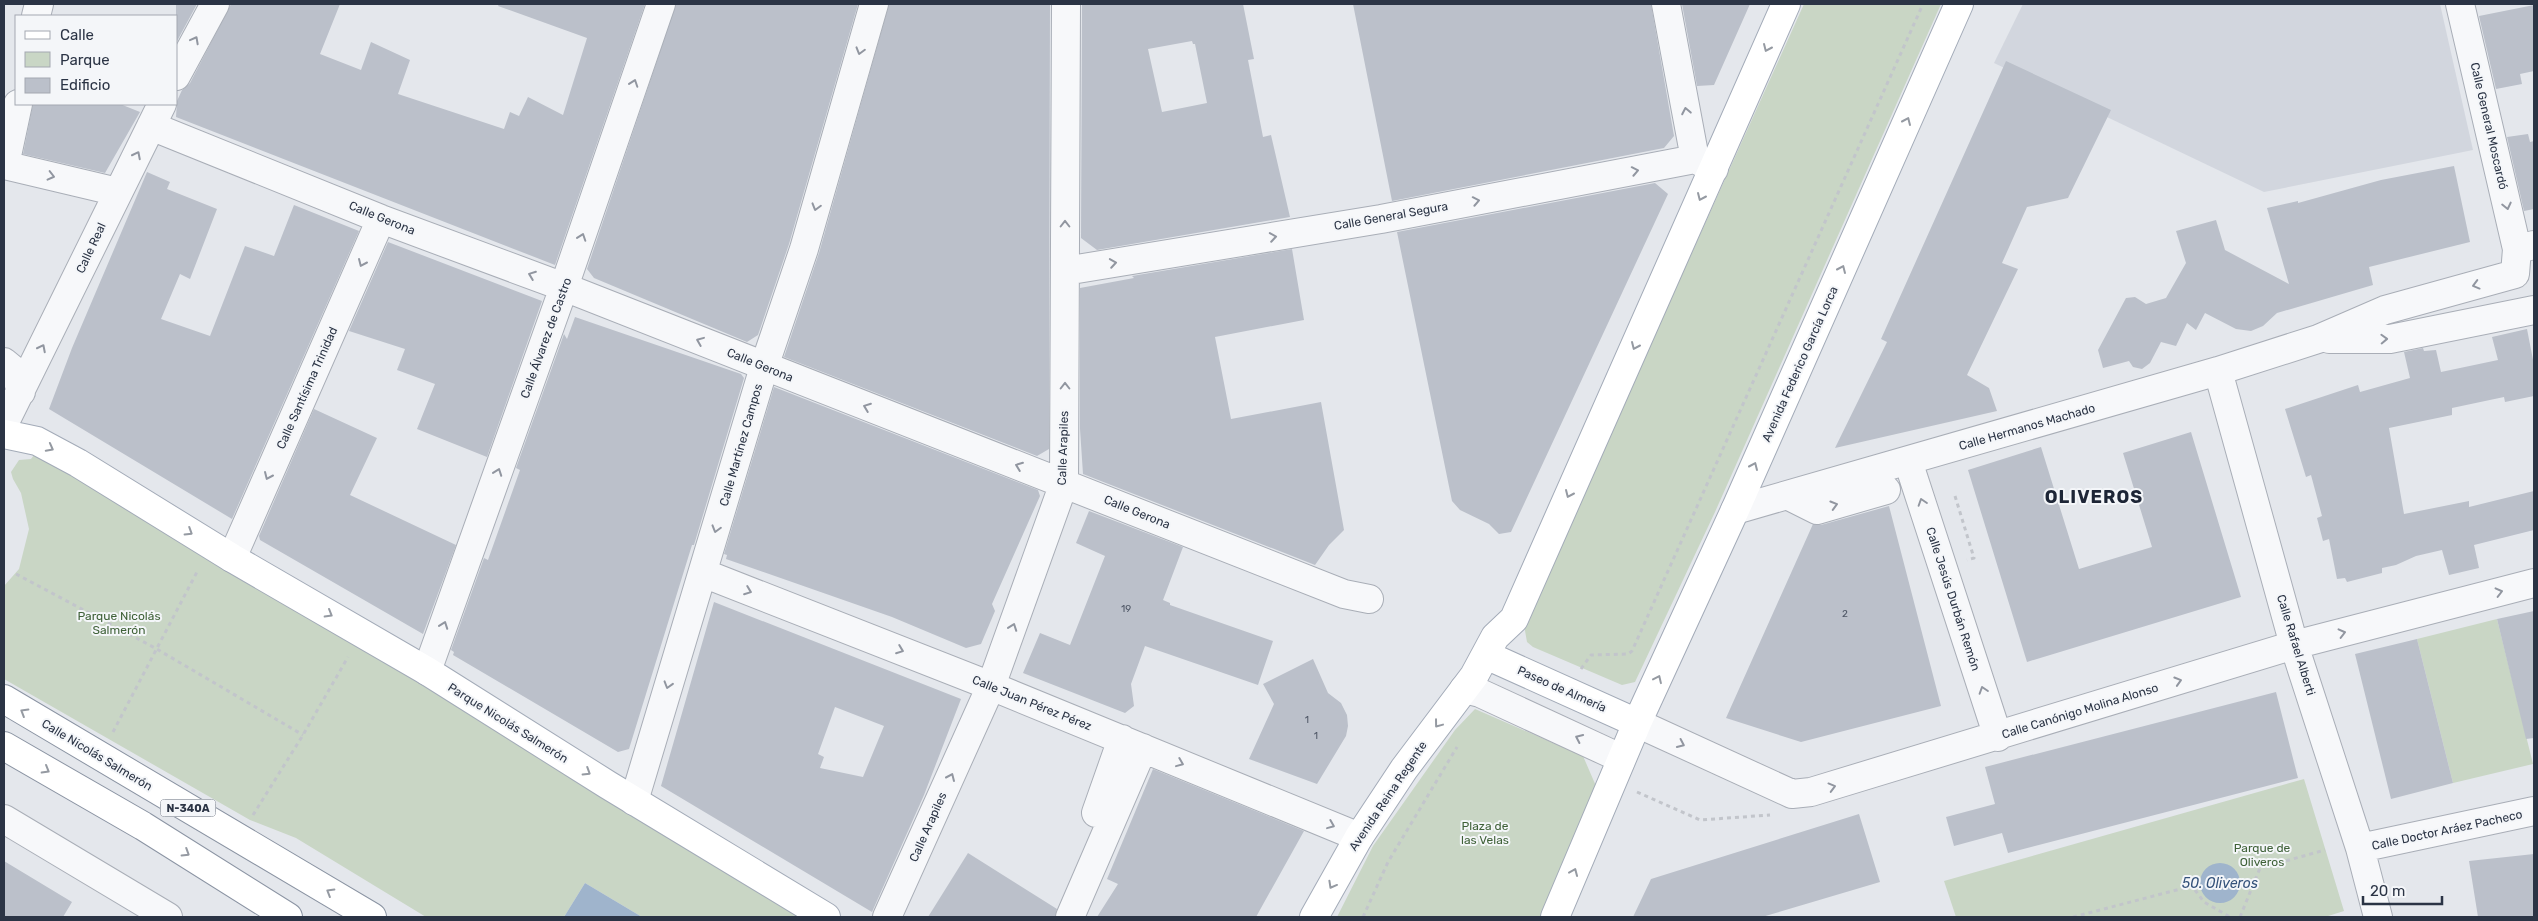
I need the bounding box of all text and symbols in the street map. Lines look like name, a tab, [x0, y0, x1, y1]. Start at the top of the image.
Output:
legend	[15, 15, 178, 105]
text: Calle	[60, 26, 94, 44]
one-way arrow	[189, 36, 199, 45]
one-way arrow	[1762, 43, 1773, 52]
one-way arrow	[856, 46, 866, 54]
text: Parque	[60, 51, 110, 69]
street label: Calle General Moscardó	[2468, 61, 2510, 191]
text: Edificio	[60, 76, 110, 94]
one-way arrow	[628, 79, 638, 88]
one-way arrow	[1681, 107, 1692, 116]
one-way arrow	[1901, 117, 1912, 126]
one-way arrow	[131, 151, 141, 160]
one-way arrow	[1631, 166, 1640, 176]
one-way arrow	[47, 170, 56, 181]
one-way arrow	[1697, 192, 1708, 201]
one-way arrow	[1471, 196, 1480, 206]
street label: Calle Gerona	[347, 198, 417, 238]
street label: Calle General Segura	[1333, 199, 1449, 233]
one-way arrow	[811, 202, 821, 211]
one-way arrow	[2501, 202, 2512, 211]
one-way arrow	[1060, 219, 1070, 227]
street label: Calle Real	[73, 220, 109, 275]
one-way arrow	[1269, 232, 1278, 242]
one-way arrow	[576, 233, 586, 241]
one-way arrow	[357, 258, 368, 267]
one-way arrow	[1109, 259, 1117, 269]
one-way arrow	[1835, 265, 1846, 274]
one-way arrow	[529, 271, 537, 281]
street label: Calle Álvarez de Castro	[518, 276, 574, 400]
one-way arrow	[2471, 279, 2480, 290]
street label: Avenida Federico García Lorca	[1759, 284, 1841, 444]
street label: Calle Santísima Trinidad	[274, 325, 340, 451]
one-way arrow	[2380, 334, 2388, 344]
one-way arrow	[696, 337, 705, 348]
one-way arrow	[1631, 341, 1642, 350]
one-way arrow	[36, 345, 46, 354]
street label: Calle Gerona	[725, 345, 795, 385]
street label: Calle Martínez Campos	[717, 382, 765, 508]
one-way arrow	[1060, 382, 1070, 390]
street label: Calle Hermanos Machado	[1957, 401, 2097, 453]
one-way arrow	[864, 403, 872, 413]
street label: Calle Arapiles	[1055, 410, 1071, 486]
one-way arrow	[45, 442, 54, 452]
one-way arrow	[1015, 462, 1024, 472]
one-way arrow	[1748, 462, 1759, 471]
one-way arrow	[492, 469, 502, 477]
one-way arrow	[264, 471, 275, 480]
district label: OLIVEROS	[2045, 486, 2143, 508]
one-way arrow	[1565, 489, 1576, 498]
street label: Calle Gerona	[1102, 492, 1172, 532]
one-way arrow	[1917, 499, 1927, 507]
one-way arrow	[1829, 500, 1837, 510]
one-way arrow	[184, 525, 193, 535]
one-way arrow	[711, 525, 721, 533]
street label: Calle Jesús Durbán Remón	[1923, 525, 1983, 673]
one-way arrow	[744, 585, 752, 595]
one-way arrow	[2495, 587, 2504, 598]
street label: Calle Rafael Alberti	[2274, 593, 2318, 697]
house number: 19	[1121, 603, 1131, 615]
one-way arrow	[324, 608, 333, 618]
house number: 2	[1842, 608, 1848, 620]
park label: Parque Nicolás Salmerón	[77, 609, 161, 637]
one-way arrow	[438, 622, 448, 630]
one-way arrow	[1007, 623, 1017, 632]
one-way arrow	[2337, 628, 2345, 638]
one-way arrow	[895, 645, 903, 655]
street label: Paseo de Almería	[1515, 663, 1609, 715]
street label: Calle Juan Pérez Pérez	[970, 673, 1094, 733]
one-way arrow	[1651, 675, 1662, 684]
one-way arrow	[2174, 676, 2182, 686]
street label: Parque Nicolás Salmerón	[445, 680, 571, 766]
one-way arrow	[664, 680, 674, 688]
street label: Calle Canónigo Molina Alonso	[2000, 680, 2160, 742]
one-way arrow	[1978, 687, 1988, 695]
one-way arrow	[21, 708, 30, 718]
house number: 1	[1305, 714, 1309, 726]
street label: Calle Nicolás Salmerón	[39, 716, 155, 794]
one-way arrow	[1436, 718, 1444, 727]
house number: 1	[1314, 730, 1318, 742]
one-way arrow	[1575, 734, 1584, 744]
street label: Avenida Reina Regente	[1346, 738, 1430, 853]
one-way arrow	[1676, 738, 1685, 748]
one-way arrow	[1175, 757, 1184, 768]
one-way arrow	[41, 764, 50, 774]
one-way arrow	[582, 766, 591, 776]
one-way arrow	[944, 773, 955, 782]
one-way arrow	[1827, 783, 1835, 793]
street label: Calle Arapiles	[906, 790, 950, 864]
road number: N-340A	[160, 800, 216, 816]
street label: Calle Doctor Aráez Pacheco	[2370, 807, 2524, 853]
one-way arrow	[1326, 819, 1335, 829]
park label: Plaza de las Velas	[1461, 819, 1509, 847]
park label: Parque de Oliveros	[2234, 841, 2291, 869]
one-way arrow	[180, 847, 189, 856]
one-way arrow	[1567, 868, 1578, 877]
scale bar	[2363, 874, 2442, 906]
water label: 50. Oliveros	[2182, 875, 2258, 892]
one-way arrow	[1329, 880, 1339, 889]
text: 20 m	[2370, 882, 2405, 900]
one-way arrow	[326, 889, 335, 899]

